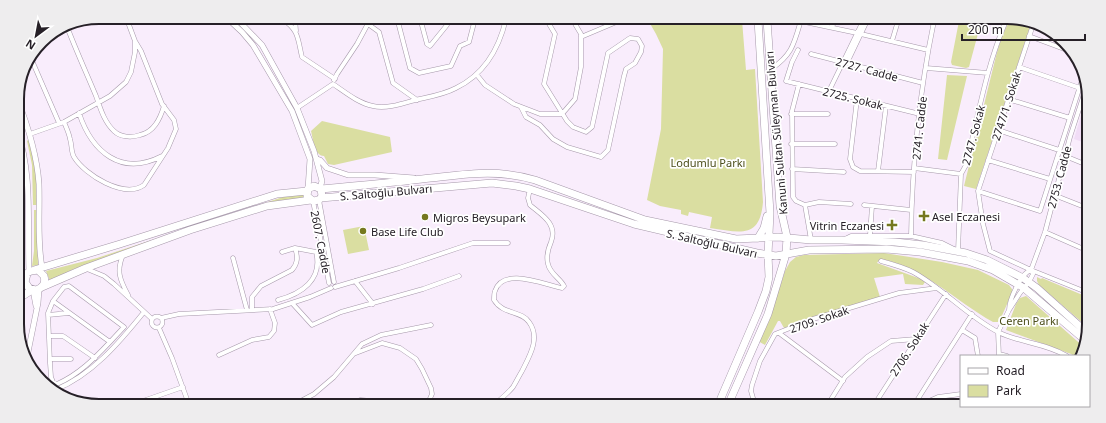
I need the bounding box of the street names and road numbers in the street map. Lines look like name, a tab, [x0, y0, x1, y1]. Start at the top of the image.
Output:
street label: Kanuni Sultan Süleyman Bulvarı	[761, 51, 791, 215]
street label: 2727. Cadde	[834, 53, 900, 85]
street label: 2747/1. Sokak	[988, 69, 1024, 143]
street label: 2725. Sokak	[821, 83, 885, 113]
street label: 2741. Cadde	[908, 95, 930, 161]
street label: 2747. Sokak	[958, 103, 988, 167]
street label: 2753. Cadde	[1043, 144, 1075, 210]
street label: S. Saltoğlu Bulvarı	[339, 180, 433, 204]
street label: 2607. Cadde	[308, 209, 334, 275]
street label: S. Saltoğlu Bulvarı	[665, 225, 759, 261]
street label: 2709. Sokak	[787, 302, 851, 336]
street label: 2706. Sokak	[886, 319, 932, 379]

